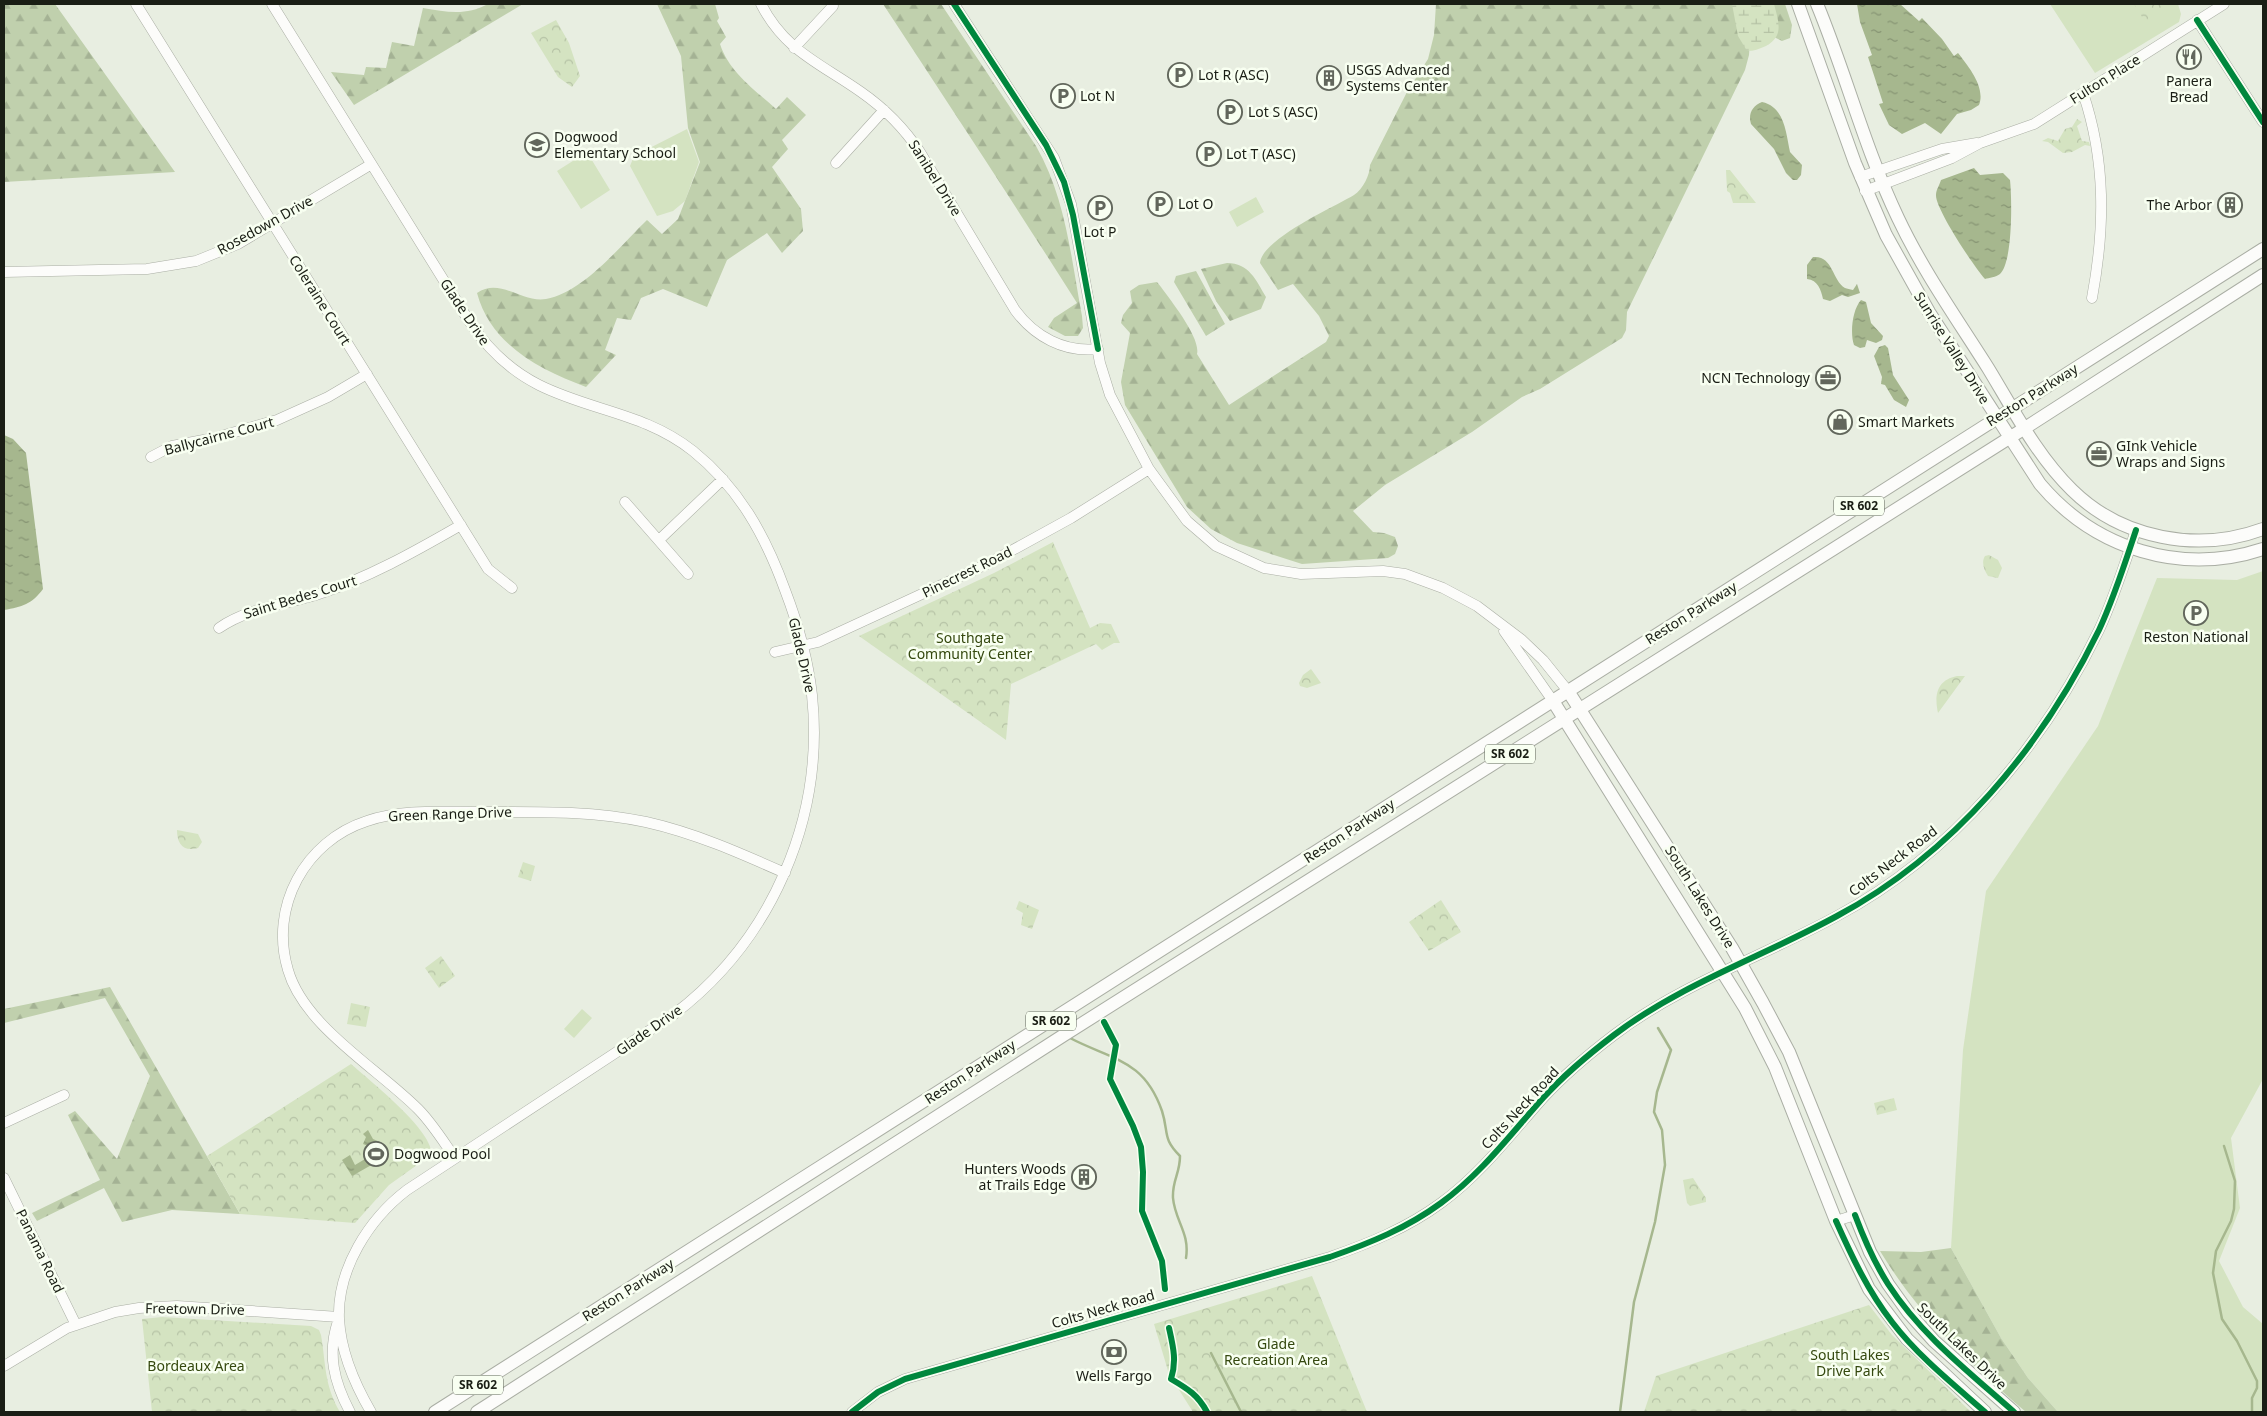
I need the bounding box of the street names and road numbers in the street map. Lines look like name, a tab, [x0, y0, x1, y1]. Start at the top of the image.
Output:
street label: Fulton Place	[2066, 49, 2144, 108]
street label: Sanibel Drive	[905, 136, 966, 219]
street label: Rosedown Drive	[214, 190, 316, 259]
street label: Coleraine Court	[285, 251, 356, 348]
street label: Glade Drive	[436, 275, 495, 349]
street label: Sunrise Valley Drive	[1910, 288, 1995, 407]
street label: Reston Parkway	[1982, 358, 2082, 430]
street label: Ballycairne Court	[162, 412, 276, 459]
road number: SR 602	[1834, 496, 1884, 516]
street label: Pinecrest Road	[919, 542, 1015, 602]
street label: Saint Bedes Court	[241, 570, 359, 623]
street label: Reston Parkway	[1641, 576, 1741, 648]
street label: Glade Drive	[785, 616, 820, 694]
road number: SR 602	[1485, 744, 1535, 764]
street label: Reston Parkway	[1300, 794, 1399, 867]
street label: Green Range Drive	[388, 802, 512, 825]
street label: Colts Neck Road	[1845, 821, 1941, 900]
street label: South Lakes Drive	[1661, 842, 1740, 952]
street label: Glade Drive	[612, 1000, 686, 1059]
road number: SR 602	[1026, 1011, 1076, 1030]
street label: Reston Parkway	[921, 1035, 1020, 1108]
street label: Colts Neck Road	[1476, 1062, 1563, 1153]
street label: Panama Road	[12, 1206, 69, 1296]
street label: Reston Parkway	[578, 1253, 678, 1325]
street label: Colts Neck Road	[1049, 1285, 1157, 1332]
street label: Freetown Drive	[145, 1298, 245, 1319]
street label: South Lakes Drive	[1913, 1298, 2011, 1393]
road number: SR 602	[453, 1376, 503, 1394]

